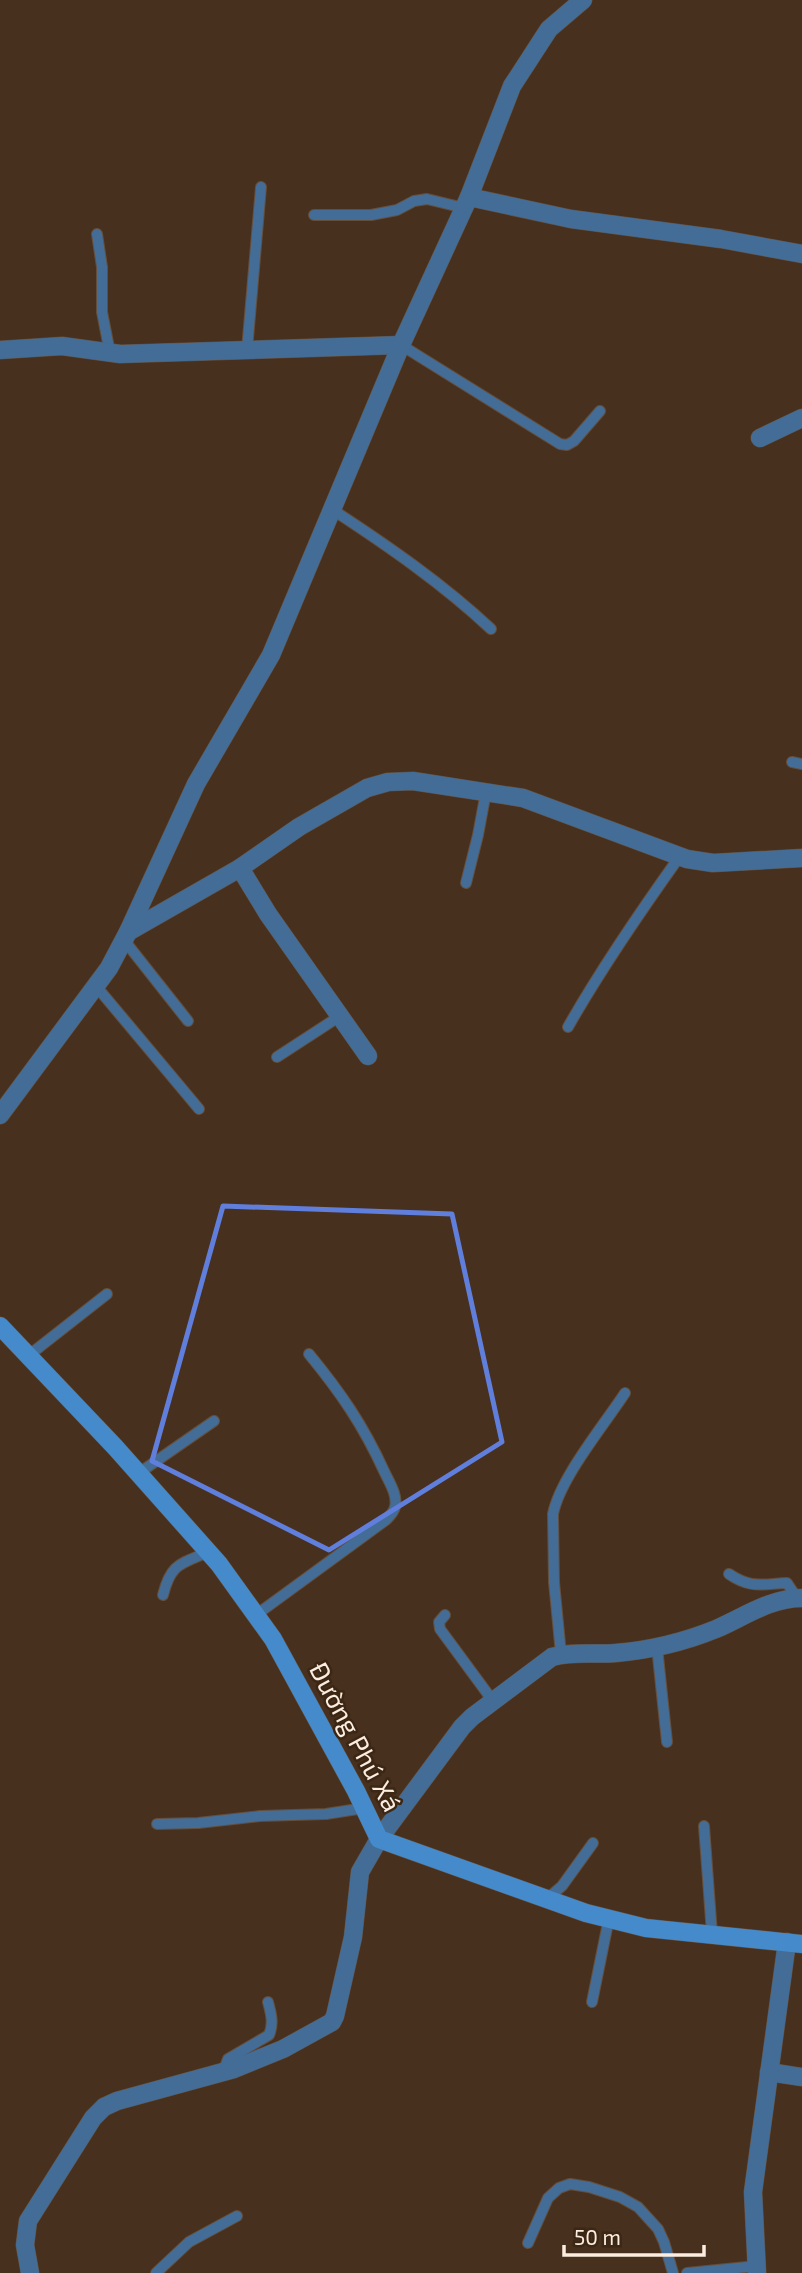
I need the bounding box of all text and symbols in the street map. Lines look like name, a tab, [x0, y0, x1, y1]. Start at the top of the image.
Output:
street label: Đường Phú Xá	[304, 1656, 409, 1816]
scale bar	[564, 2214, 704, 2258]
text: 50 m	[574, 2224, 621, 2249]

